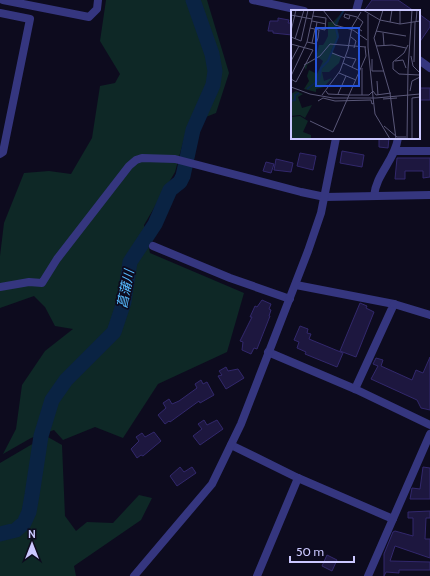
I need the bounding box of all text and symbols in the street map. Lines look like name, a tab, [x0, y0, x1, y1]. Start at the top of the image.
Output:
inset map	[291, 10, 420, 139]
water label: 菖蒲川	[113, 266, 137, 310]
north arrow	[12, 524, 52, 564]
text: N	[28, 527, 36, 541]
scale bar	[290, 538, 354, 564]
text: 50 m	[296, 544, 324, 559]

